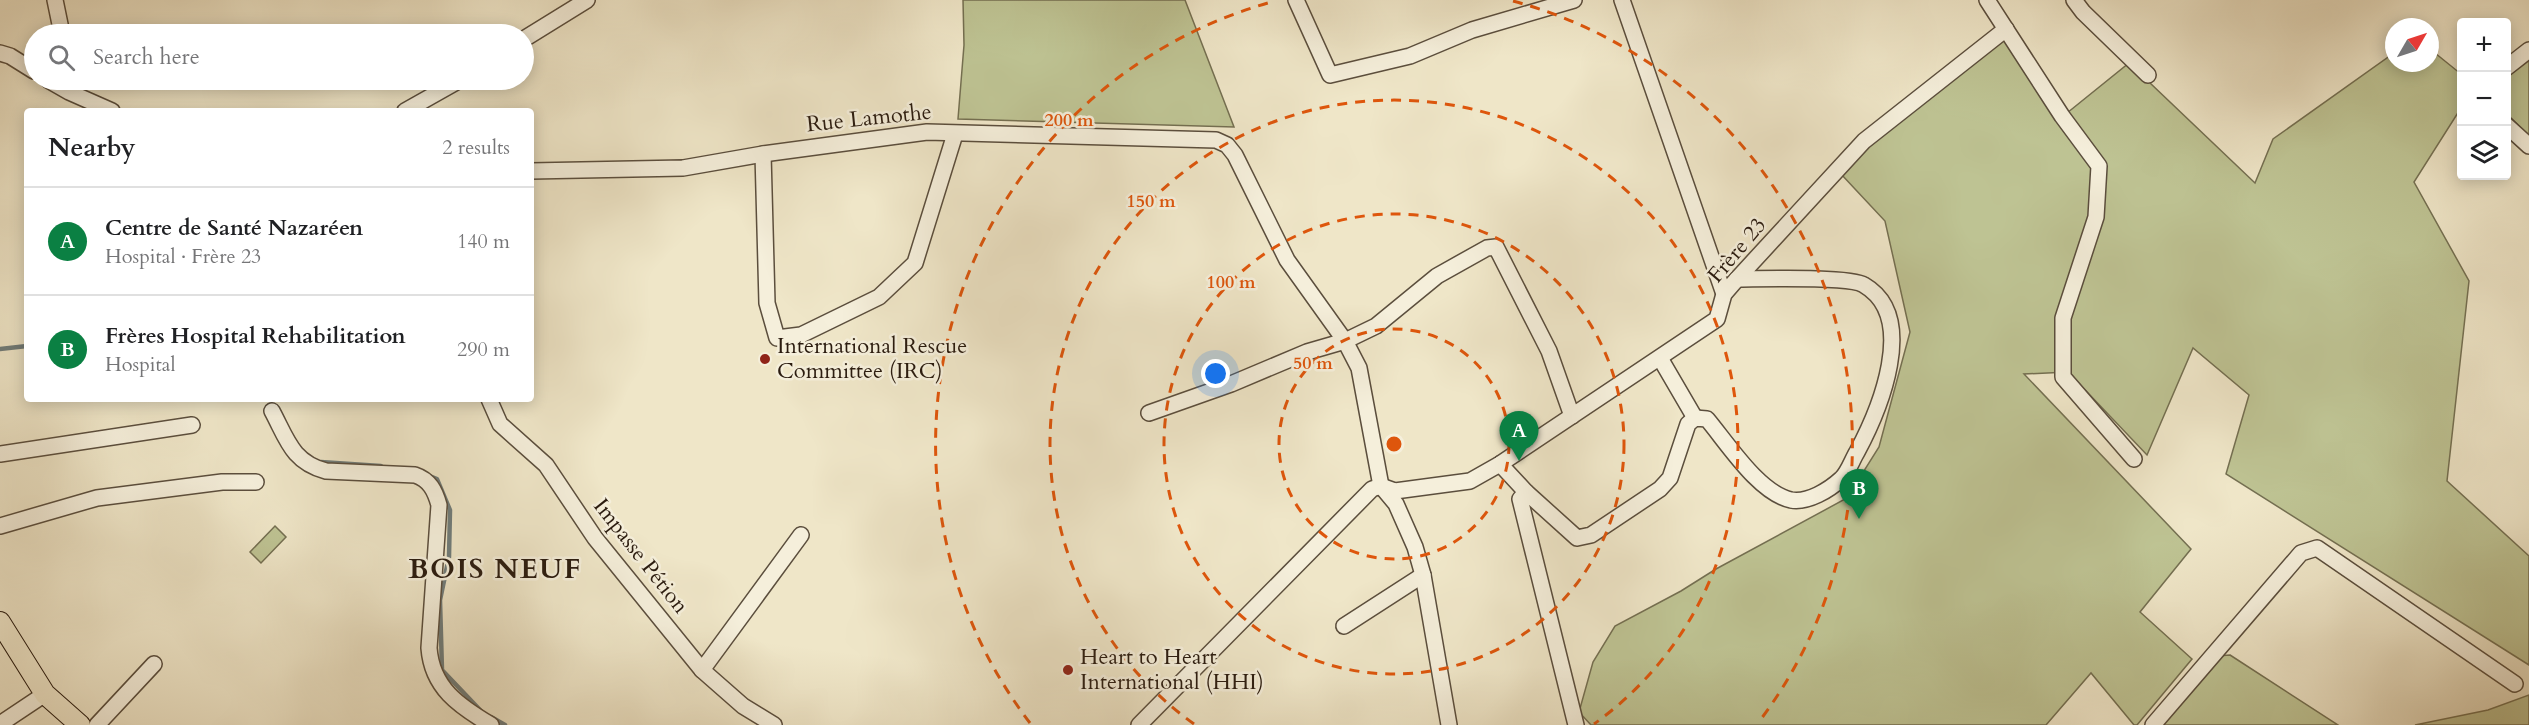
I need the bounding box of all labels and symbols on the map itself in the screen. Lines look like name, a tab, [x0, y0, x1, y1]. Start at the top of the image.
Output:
north arrow	[2385, 18, 2439, 72]
street label: Rue Lamothe	[805, 97, 933, 139]
text: 200 m	[1044, 108, 1094, 133]
text: 150 m	[1126, 189, 1176, 214]
street label: Frère 23	[1701, 211, 1773, 289]
text: 100 m	[1206, 270, 1256, 295]
place label: International Rescue Committee (IRC)	[777, 331, 967, 386]
text: 50 m	[1293, 351, 1333, 376]
marker: International Rescue Committee (IRC)	[758, 352, 772, 366]
your location	[1201, 359, 1230, 388]
pin: A	[1500, 412, 1538, 461]
centre of rings	[1384, 434, 1404, 454]
pin: B	[1840, 470, 1878, 519]
street label: Impasse Pétion	[587, 492, 696, 620]
district label: BOIS NEUF	[408, 550, 582, 588]
place label: Heart to Heart International (HHI)	[1080, 642, 1264, 697]
marker: Heart to Heart International (HHI)	[1061, 663, 1075, 677]

